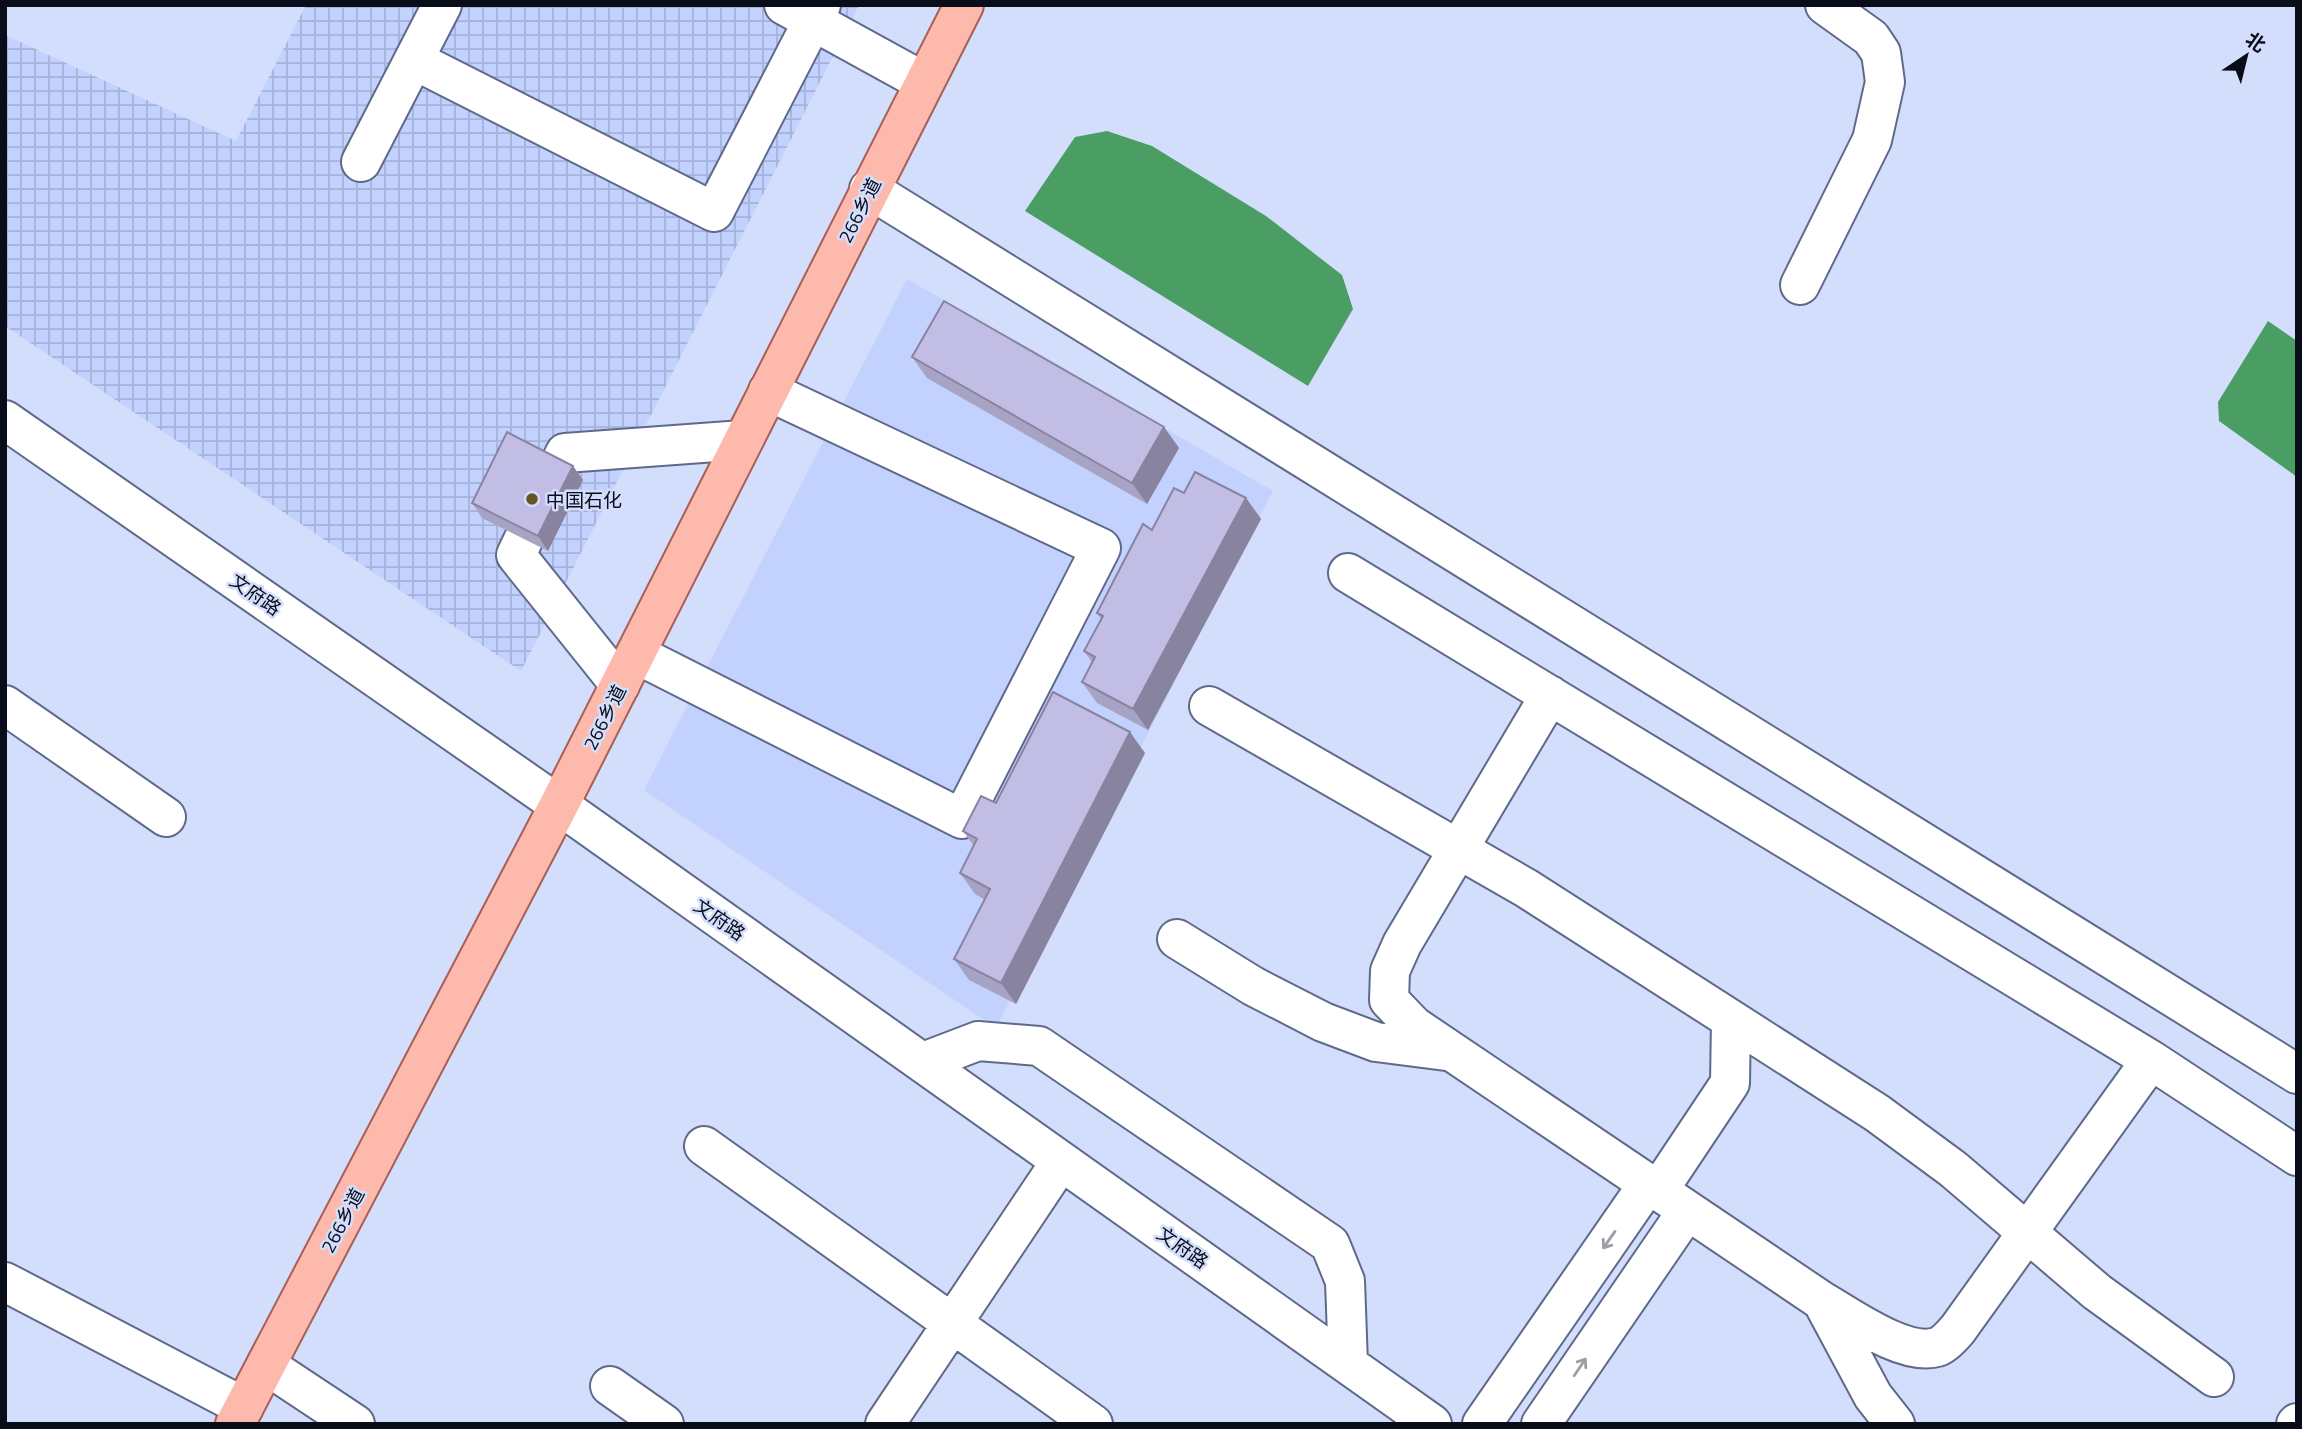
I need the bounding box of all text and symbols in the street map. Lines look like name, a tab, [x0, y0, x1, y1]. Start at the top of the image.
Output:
north arrow	[2211, 21, 2281, 91]
text: 北	[2240, 24, 2272, 59]
street label: 266乡道	[830, 172, 888, 248]
place label: 中国石化	[546, 485, 622, 514]
marker: 中国石化	[524, 491, 540, 507]
street label: 文府路	[224, 566, 288, 622]
street label: 266乡道	[575, 679, 633, 755]
street label: 文府路	[688, 891, 752, 947]
street label: 266乡道	[313, 1182, 371, 1258]
street label: 文府路	[1151, 1219, 1215, 1275]
one-way arrow	[1602, 1230, 1616, 1249]
one-way arrow	[1573, 1358, 1587, 1378]

